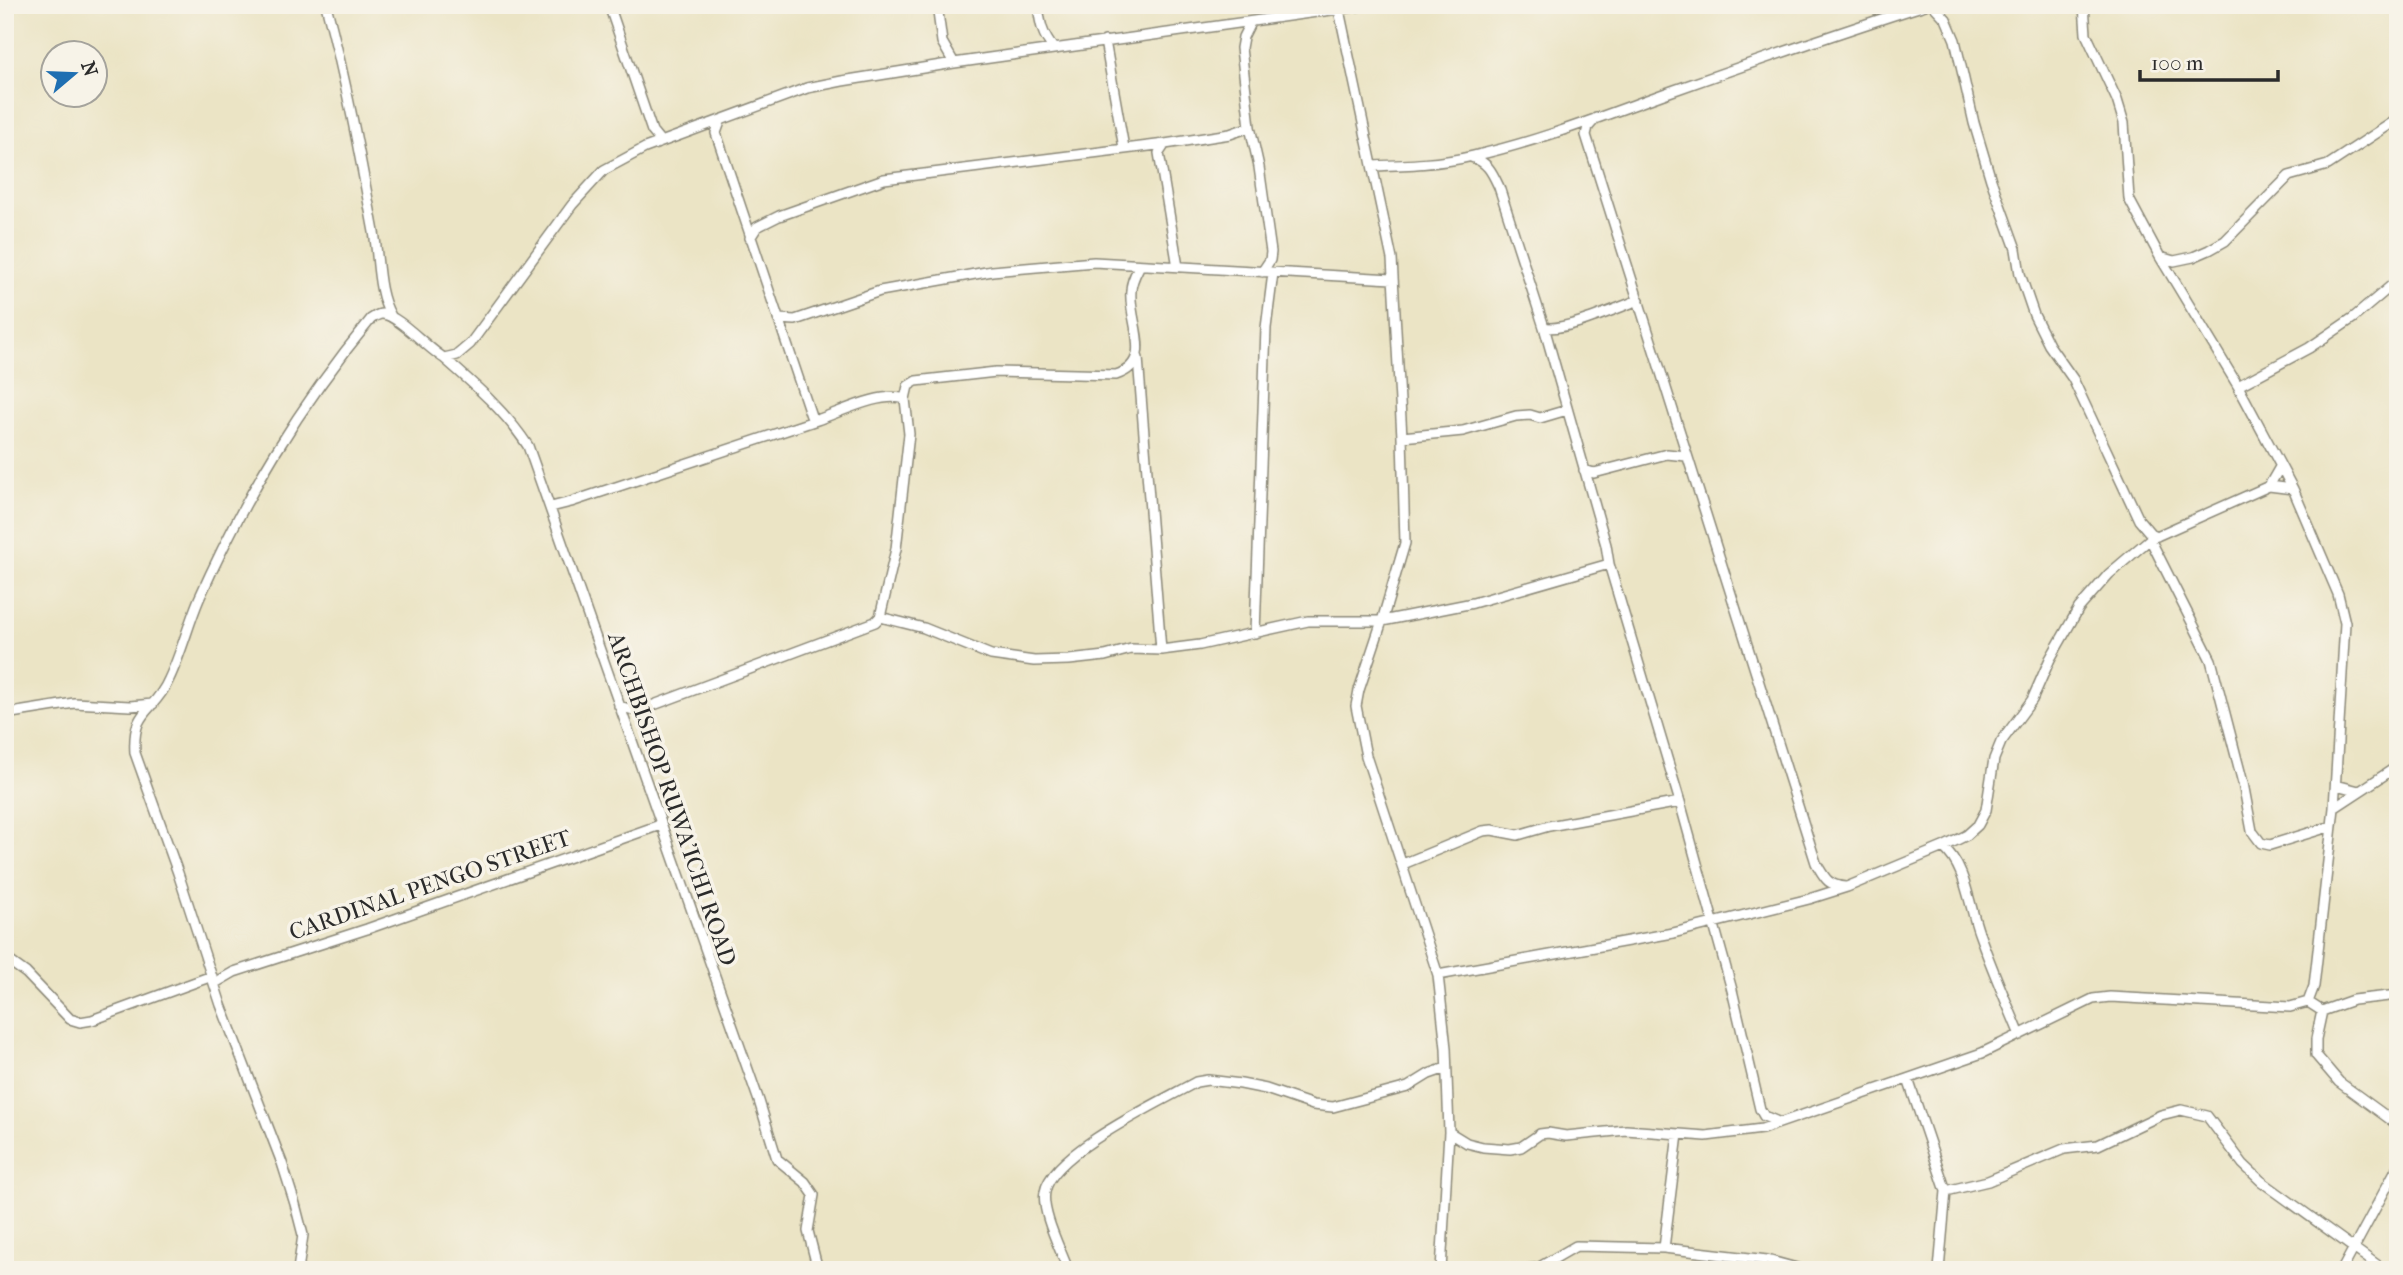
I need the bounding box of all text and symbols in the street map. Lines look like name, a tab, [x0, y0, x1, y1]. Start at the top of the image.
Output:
north arrow	[38, 38, 108, 108]
scale bar	[2140, 38, 2279, 82]
text: 100 m	[2151, 51, 2204, 75]
text: N	[76, 58, 102, 80]
street label: ARCHBISHOP RUWA'ICHI ROAD	[602, 628, 742, 969]
street label: CARDINAL PENGO STREET	[286, 824, 575, 946]

